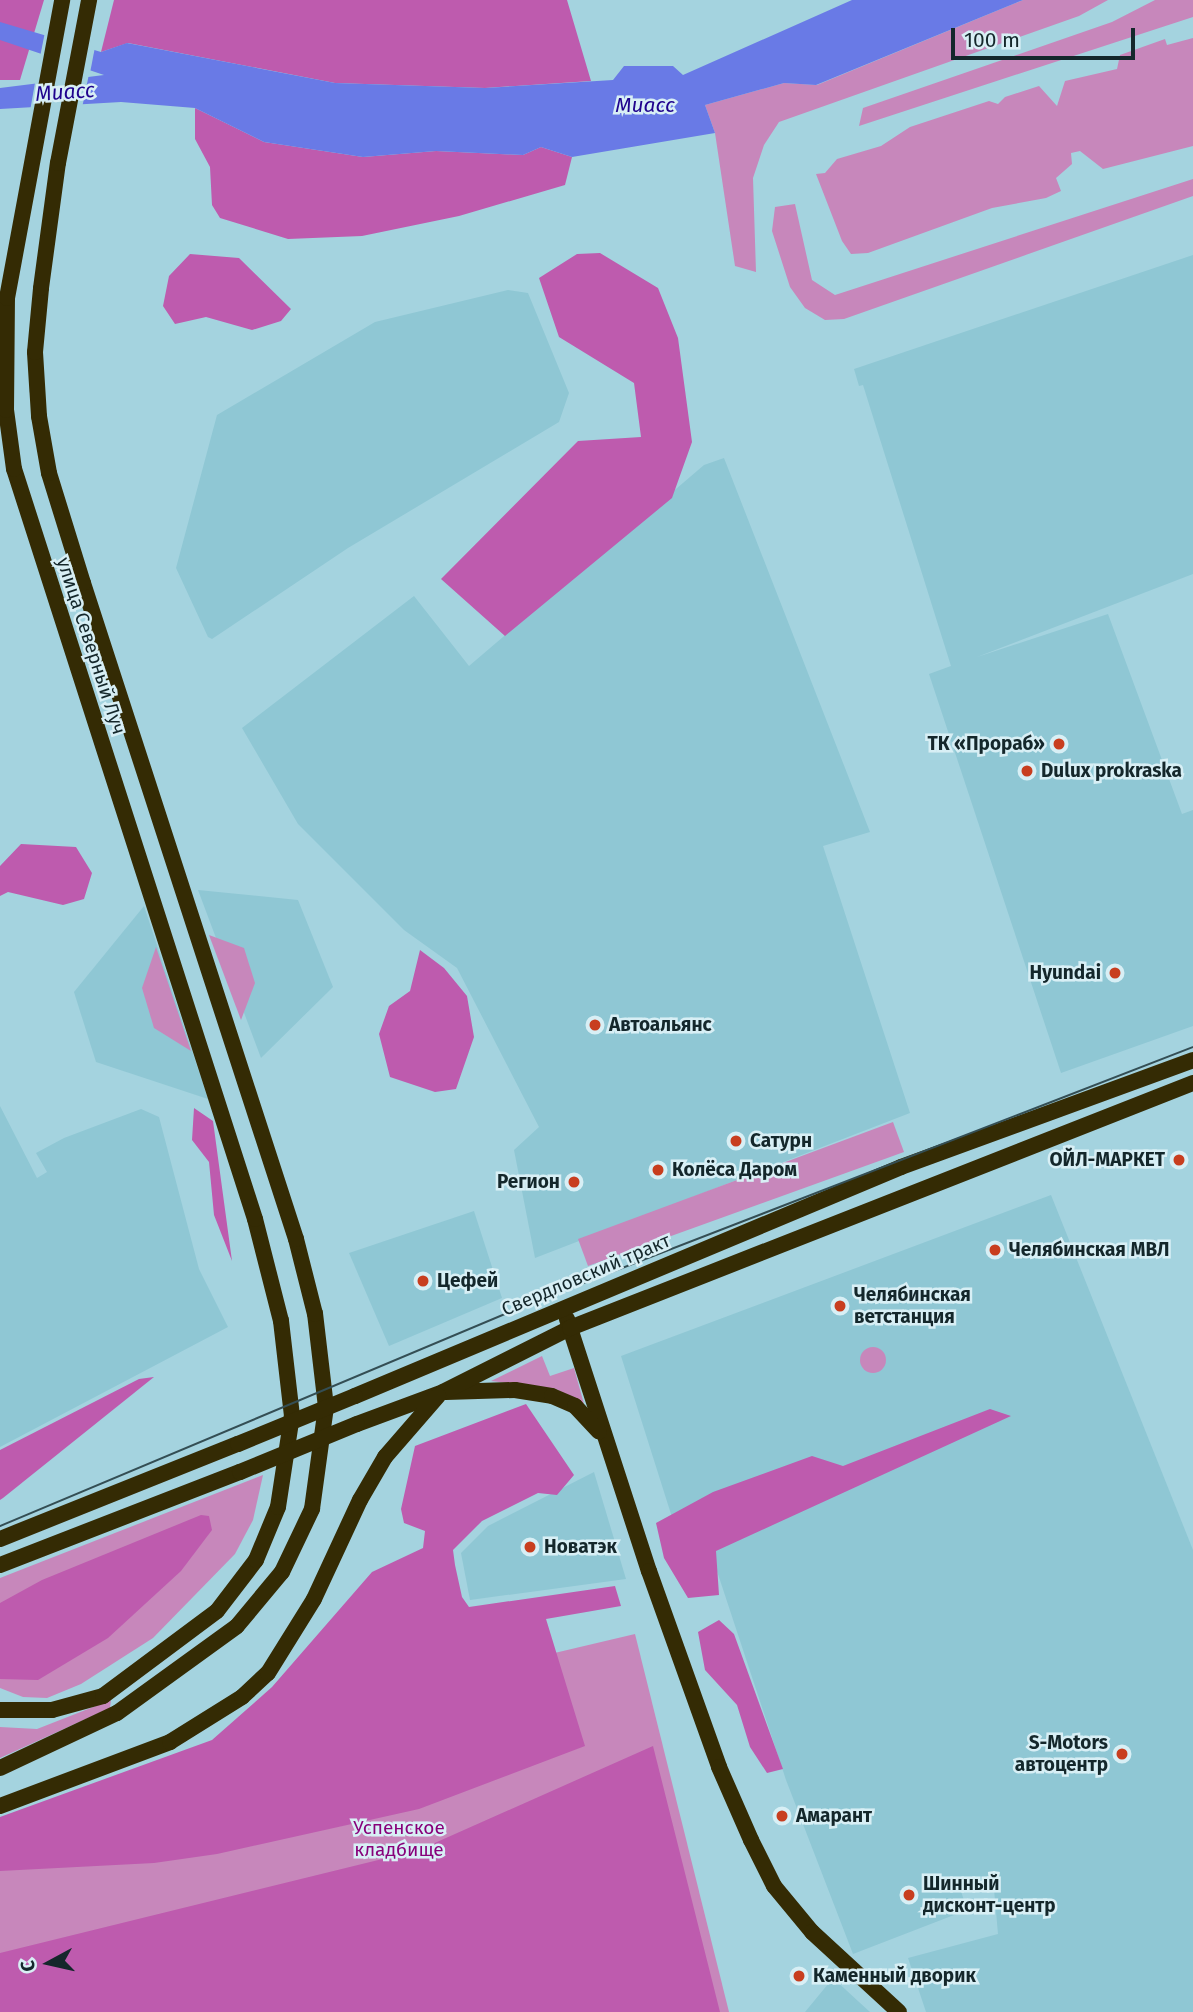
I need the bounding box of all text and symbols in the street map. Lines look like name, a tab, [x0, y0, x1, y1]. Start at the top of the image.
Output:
scale bar	[955, 14, 1139, 58]
text: 100 m	[964, 27, 1020, 53]
water label: Миасс	[34, 77, 96, 107]
water label: Миасс	[615, 92, 675, 118]
street label: улица Северный Луч	[52, 555, 130, 737]
place label: ТК «Прораб»	[927, 733, 1045, 755]
marker: ТК «Прораб»	[1051, 736, 1067, 752]
place label: Dulux prokraska	[1041, 760, 1182, 782]
marker: Dulux prokraska	[1019, 763, 1035, 779]
place label: Hyundai	[1030, 962, 1101, 984]
marker: Hyundai	[1107, 965, 1123, 981]
place label: Автоальянс	[609, 1014, 712, 1036]
marker: Автоальянс	[587, 1017, 603, 1033]
place label: Сатурн	[750, 1130, 812, 1152]
marker: Сатурн	[728, 1133, 744, 1149]
place label: ОЙЛ-МАРКЕТ	[1049, 1149, 1165, 1171]
marker: ОЙЛ-МАРКЕТ	[1171, 1152, 1187, 1168]
place label: Колёса Даром	[672, 1159, 797, 1181]
marker: Колёса Даром	[650, 1162, 666, 1178]
place label: Регион	[497, 1171, 560, 1193]
marker: Регион	[566, 1174, 582, 1190]
street label: Свердловский тракт	[498, 1229, 674, 1321]
place label: Челябинская МВЛ	[1009, 1239, 1170, 1261]
marker: Челябинская МВЛ	[987, 1242, 1003, 1258]
place label: Цефей	[437, 1270, 498, 1292]
marker: Цефей	[415, 1273, 431, 1289]
place label: Челябинская ветстанция	[854, 1284, 971, 1328]
marker: Челябинская ветстанция	[832, 1298, 848, 1314]
place label: Новатэк	[544, 1536, 617, 1558]
marker: Новатэк	[522, 1539, 538, 1555]
place label: S-Motors автоцентр	[1015, 1732, 1108, 1776]
marker: S-Motors автоцентр	[1114, 1746, 1130, 1762]
place label: Амарант	[796, 1805, 872, 1827]
marker: Амарант	[774, 1808, 790, 1824]
park label: Успенское кладбище	[353, 1817, 445, 1861]
place label: Шинный дисконт-центр	[923, 1873, 1056, 1917]
marker: Шинный дисконт-центр	[901, 1887, 917, 1903]
north arrow	[14, 1928, 84, 1998]
text: С	[16, 1959, 40, 1973]
place label: Каменный дворик	[813, 1965, 976, 1987]
marker: Каменный дворик	[791, 1968, 807, 1984]

